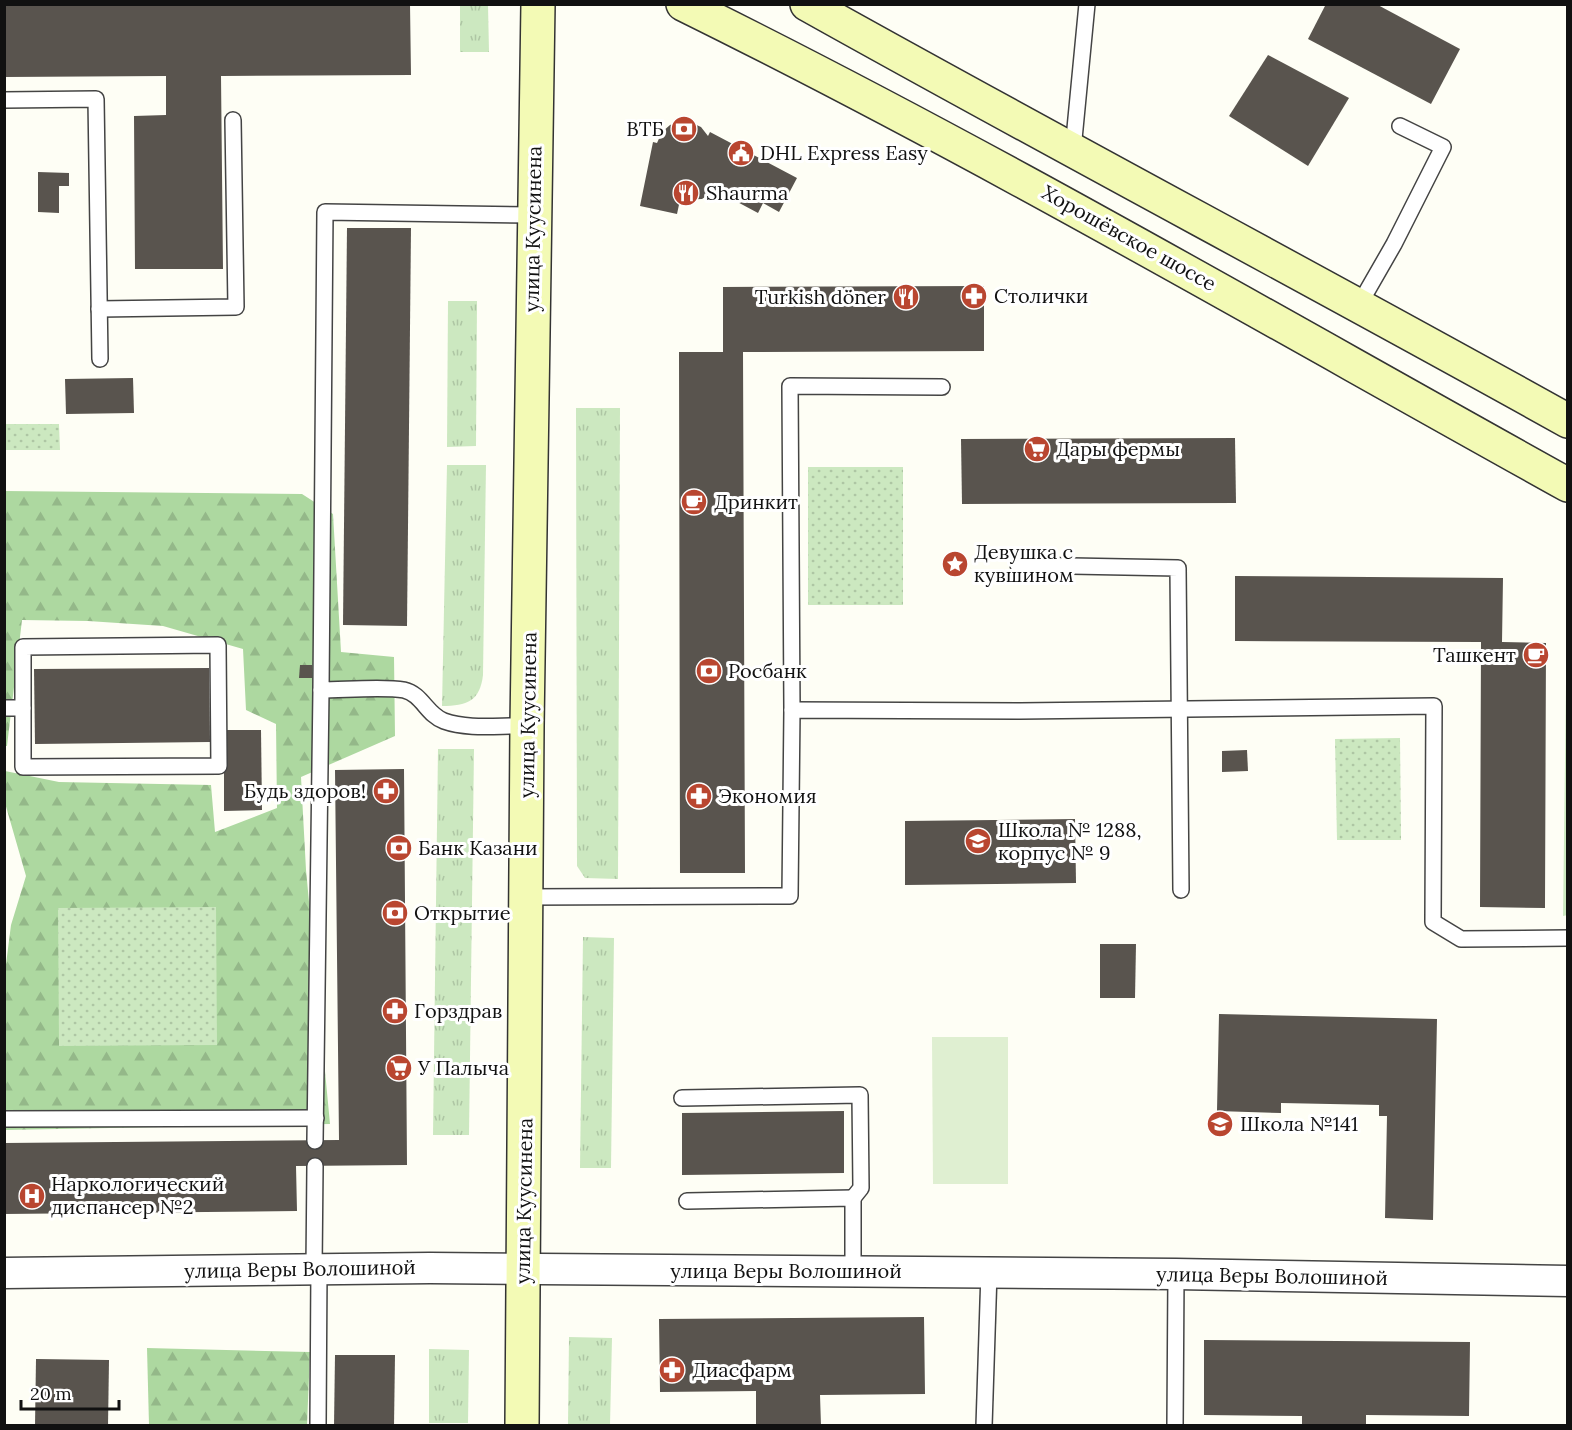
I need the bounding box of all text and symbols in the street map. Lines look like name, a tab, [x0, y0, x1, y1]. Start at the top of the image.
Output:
bank icon: ВТБ	[669, 114, 699, 144]
place label: ВТБ	[626, 116, 664, 141]
public building icon: DHL Express Easy	[726, 138, 756, 168]
place label: DHL Express Easy	[760, 140, 928, 165]
street label: улица Куусинена	[519, 146, 546, 312]
restaurant icon: Shaurma	[671, 178, 701, 208]
street label: Хорошёвское шоссе	[1038, 179, 1221, 296]
place label: Shaurma	[706, 180, 788, 205]
pharmacy icon: Столички	[959, 281, 989, 311]
restaurant icon: Turkish döner	[891, 282, 921, 312]
place label: Столички	[994, 283, 1088, 308]
place label: Turkish döner	[755, 284, 886, 309]
supermarket icon: Дары фермы	[1022, 434, 1052, 464]
place label: Дары фермы	[1056, 436, 1180, 461]
cafe icon: Дринкит	[679, 487, 709, 517]
place label: Дринкит	[714, 489, 798, 514]
place label: Девушка с кувшином	[974, 539, 1074, 587]
place icon: Девушка с кувшином	[940, 549, 970, 579]
street label: улица Куусинена	[514, 632, 541, 798]
cafe icon: Ташкент	[1521, 640, 1551, 670]
place label: Ташкент	[1433, 642, 1516, 667]
bank icon: Росбанк	[694, 656, 724, 686]
place label: Росбанк	[728, 658, 807, 683]
pharmacy icon: Будь здоров!	[371, 776, 401, 806]
place label: Будь здоров!	[244, 778, 366, 803]
pharmacy icon: Экономия	[684, 781, 714, 811]
place label: Экономия	[718, 783, 817, 808]
place label: Школа № 1288, корпус № 9	[998, 817, 1142, 865]
school or university icon: Школа № 1288, корпус № 9	[963, 826, 993, 856]
bank icon: Банк Казани	[384, 833, 414, 863]
place label: Банк Казани	[418, 835, 538, 860]
bank icon: Открытие	[380, 898, 410, 928]
place label: Открытие	[414, 900, 511, 925]
pharmacy icon: Горздрав	[380, 996, 410, 1026]
place label: Горздрав	[414, 998, 502, 1023]
supermarket icon: У Палыча	[384, 1053, 414, 1083]
place label: У Палыча	[417, 1055, 509, 1080]
school or university icon: Школа №141	[1205, 1109, 1235, 1139]
place label: Школа №141	[1240, 1111, 1358, 1136]
street label: улица Куусинена	[510, 1118, 537, 1284]
place label: Наркологический диспансер №2	[51, 1171, 224, 1219]
hospital icon: Наркологический диспансер №2	[17, 1181, 47, 1211]
street label: улица Веры Волошиной	[184, 1254, 416, 1283]
street label: улица Веры Волошиной	[670, 1258, 902, 1283]
street label: улица Веры Волошиной	[1156, 1261, 1388, 1290]
pharmacy icon: Диасфарм	[657, 1355, 687, 1385]
place label: Диасфарм	[692, 1357, 792, 1382]
scale bar	[21, 1373, 118, 1411]
text: 20 m	[30, 1382, 72, 1405]

